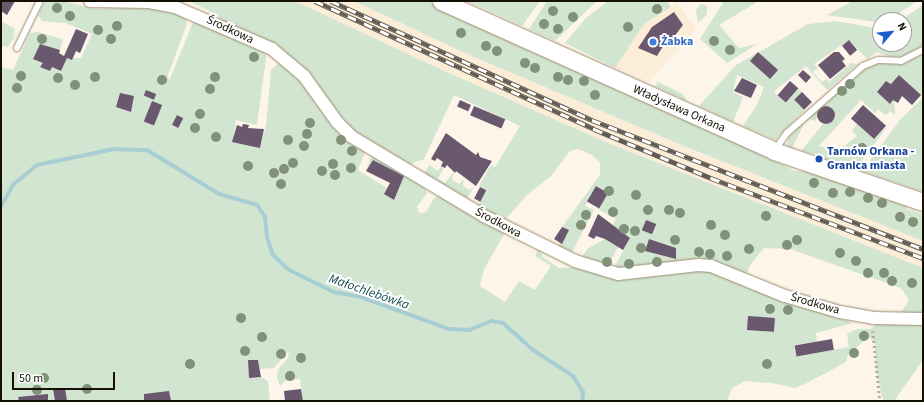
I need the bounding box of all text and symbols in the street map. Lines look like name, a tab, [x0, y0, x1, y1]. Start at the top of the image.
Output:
north arrow	[872, 12, 912, 52]
street label: Środkowa	[204, 13, 256, 47]
text: N	[894, 20, 910, 33]
place label: Żabka	[661, 35, 693, 49]
marker: Żabka	[648, 37, 658, 47]
street label: Władysława Orkana	[631, 82, 727, 136]
place label: Tarnów Orkana - Granica miasta	[827, 145, 914, 173]
marker: Tarnów Orkana - Granica miasta	[814, 154, 824, 164]
street label: Środkowa	[472, 205, 524, 241]
water label: Małochlebówka	[327, 271, 411, 313]
street label: Środkowa	[789, 290, 841, 318]
scale bar	[14, 364, 117, 390]
text: 50 m	[19, 370, 43, 387]

